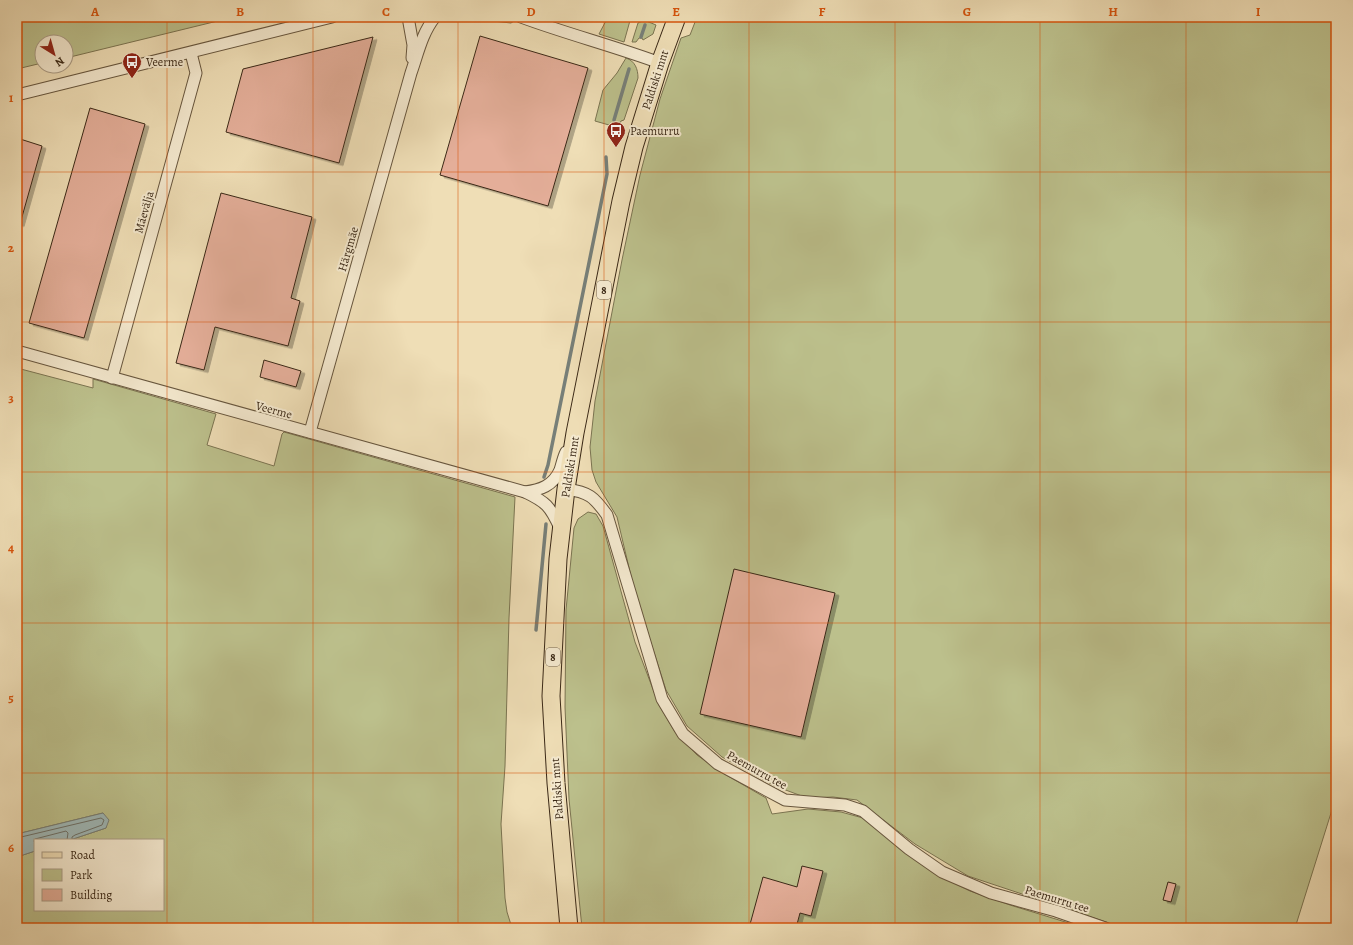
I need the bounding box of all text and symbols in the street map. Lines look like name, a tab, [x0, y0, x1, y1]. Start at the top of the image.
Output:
text: A	[90, 3, 100, 20]
text: B	[236, 3, 244, 20]
text: C	[382, 3, 390, 20]
text: D	[526, 3, 536, 20]
text: E	[672, 3, 680, 20]
text: F	[819, 3, 826, 20]
text: G	[963, 3, 971, 20]
text: H	[1108, 3, 1118, 20]
text: I	[1256, 3, 1261, 20]
north arrow	[34, 34, 74, 74]
street label: Paldiski mnt	[638, 48, 672, 112]
bus stop icon: Veerme	[121, 51, 143, 79]
text: N	[52, 53, 67, 70]
place label: Veerme	[145, 54, 183, 70]
text: 1	[9, 89, 14, 106]
bus stop icon: Paemurru	[605, 120, 627, 148]
place label: Paemurru	[630, 123, 680, 139]
street label: Mäevälja	[130, 189, 158, 235]
street label: Härgmäe	[334, 225, 362, 273]
text: 2	[8, 239, 15, 256]
road number: 8	[597, 281, 611, 299]
text: 3	[8, 389, 14, 406]
street label: Veerme	[253, 397, 294, 423]
street label: Paldiski mnt	[557, 435, 583, 499]
text: 4	[8, 539, 14, 556]
road number: 8	[546, 648, 560, 666]
text: 5	[8, 689, 14, 706]
street label: Paemurru tee	[724, 747, 790, 793]
street label: Paldiski mnt	[547, 758, 567, 820]
text: 6	[8, 839, 14, 856]
legend	[34, 839, 164, 911]
text: Road	[70, 847, 96, 863]
text: Park	[70, 867, 93, 883]
street label: Paemurru tee	[1023, 882, 1091, 916]
text: Building	[70, 887, 112, 903]

